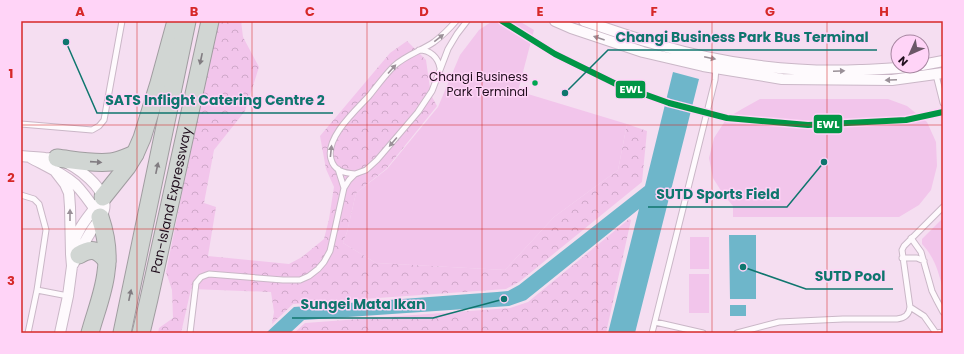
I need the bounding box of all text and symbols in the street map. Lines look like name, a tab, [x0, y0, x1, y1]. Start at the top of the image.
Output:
text: A	[75, 2, 85, 21]
text: B	[190, 2, 199, 21]
text: C	[305, 2, 315, 21]
text: D	[419, 2, 429, 21]
text: E	[536, 2, 544, 21]
text: F	[650, 2, 658, 21]
text: G	[765, 2, 775, 21]
text: H	[879, 2, 889, 21]
callout: Changi Business Park Bus Terminal	[608, 24, 877, 50]
text: Changi Business Park Bus Terminal	[615, 27, 869, 47]
one-way arrow	[434, 34, 445, 42]
north arrow	[890, 34, 930, 74]
one-way arrow	[593, 35, 605, 41]
text: N	[894, 52, 912, 70]
one-way arrow	[198, 53, 204, 65]
one-way arrow	[704, 55, 716, 61]
text: 1	[9, 64, 13, 83]
one-way arrow	[387, 64, 397, 74]
place label: Changi Business Park Terminal	[429, 68, 528, 100]
one-way arrow	[833, 68, 846, 74]
one-way arrow	[884, 77, 897, 83]
marker: Changi Business Park Terminal	[530, 78, 540, 88]
line badge: EWL	[615, 80, 646, 99]
text: EWL	[620, 81, 643, 97]
callout: SATS Inflight Catering Centre 2	[97, 87, 333, 113]
text: SATS Inflight Catering Centre 2	[105, 90, 325, 110]
line badge: EWL	[813, 114, 843, 134]
text: EWL	[817, 116, 840, 132]
street label: Pan-Island Expressway	[145, 125, 196, 275]
one-way arrow	[389, 136, 398, 147]
one-way arrow	[328, 145, 334, 158]
one-way arrow	[90, 159, 102, 166]
one-way arrow	[154, 161, 160, 174]
text: 2	[7, 168, 15, 187]
callout: SUTD Sports Field	[648, 181, 787, 207]
text: SUTD Sports Field	[656, 184, 780, 204]
one-way arrow	[67, 208, 73, 221]
callout: SUTD Pool	[806, 263, 893, 289]
text: SUTD Pool	[815, 266, 885, 286]
text: 3	[7, 271, 15, 290]
one-way arrow	[128, 289, 134, 301]
callout: Sungei Mata Ikan	[292, 292, 433, 318]
text: Sungei Mata Ikan	[301, 294, 425, 314]

